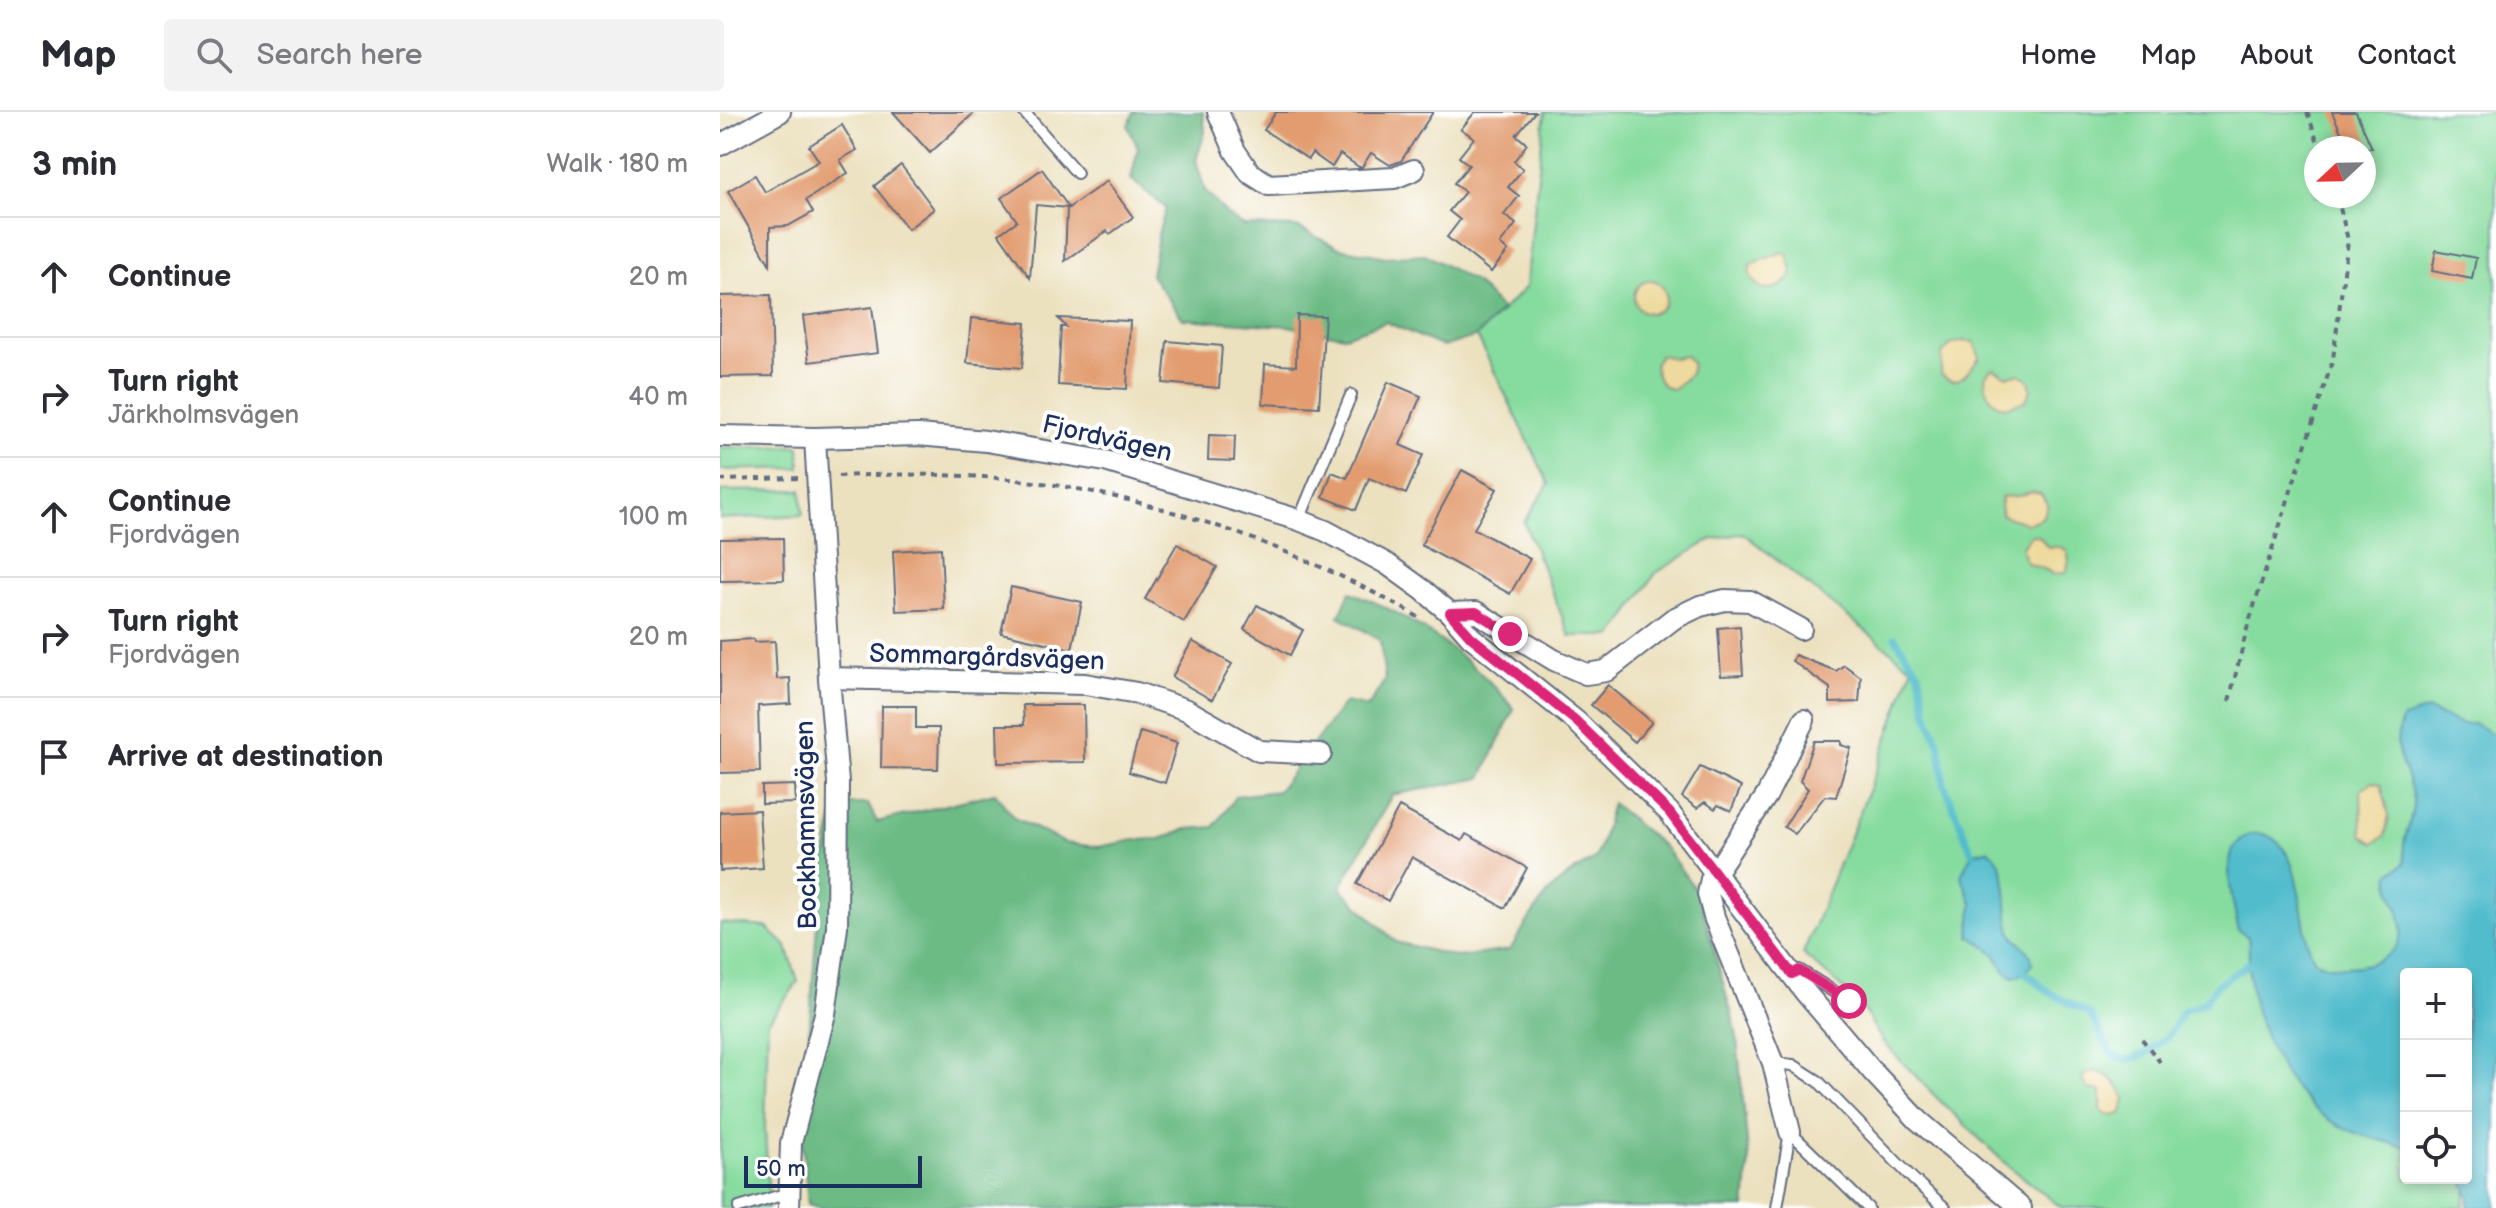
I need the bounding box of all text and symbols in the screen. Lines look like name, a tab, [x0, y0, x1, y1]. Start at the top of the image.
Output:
search box	[164, 19, 724, 91]
text: Map	[40, 33, 116, 78]
icon: search	[192, 33, 236, 77]
text: Search here	[256, 37, 423, 73]
text: Home	[2020, 39, 2096, 72]
text: Map	[2140, 39, 2197, 72]
text: About	[2241, 39, 2313, 72]
text: Contact	[2357, 39, 2456, 72]
north arrow	[2304, 136, 2376, 208]
text: 3 min	[32, 144, 117, 185]
text: Walk · 180 m	[547, 149, 688, 180]
icon: ahead	[32, 255, 76, 299]
text: Continue	[108, 259, 231, 295]
text: 20 m	[629, 262, 688, 293]
text: Turn right	[108, 364, 239, 400]
icon: right	[32, 375, 76, 419]
text: 40 m	[628, 382, 688, 413]
text: Järkholmsvägen	[108, 400, 299, 431]
street label: Fjordvägen	[1039, 409, 1175, 469]
text: Continue	[108, 484, 231, 520]
icon: ahead	[32, 495, 76, 539]
text: 100 m	[619, 502, 688, 533]
text: Fjordvägen	[108, 520, 240, 551]
text: Turn right	[108, 604, 239, 640]
icon: right	[32, 615, 76, 659]
route end	[1492, 616, 1528, 652]
text: 20 m	[629, 622, 688, 653]
street label: Sommargårdsvägen	[869, 638, 1105, 678]
text: Fjordvägen	[108, 640, 240, 671]
street label: Bockhamnsvägen	[790, 720, 824, 930]
icon: arrive	[32, 735, 76, 779]
text: Arrive at destination	[108, 739, 384, 775]
map controls	[2400, 968, 2472, 1184]
button: +	[2400, 968, 2472, 1040]
route start	[1831, 983, 1867, 1019]
button: −	[2400, 1040, 2472, 1112]
button: locate	[2400, 1112, 2472, 1184]
scale bar	[744, 1152, 922, 1188]
text: 50 m	[756, 1156, 806, 1183]

